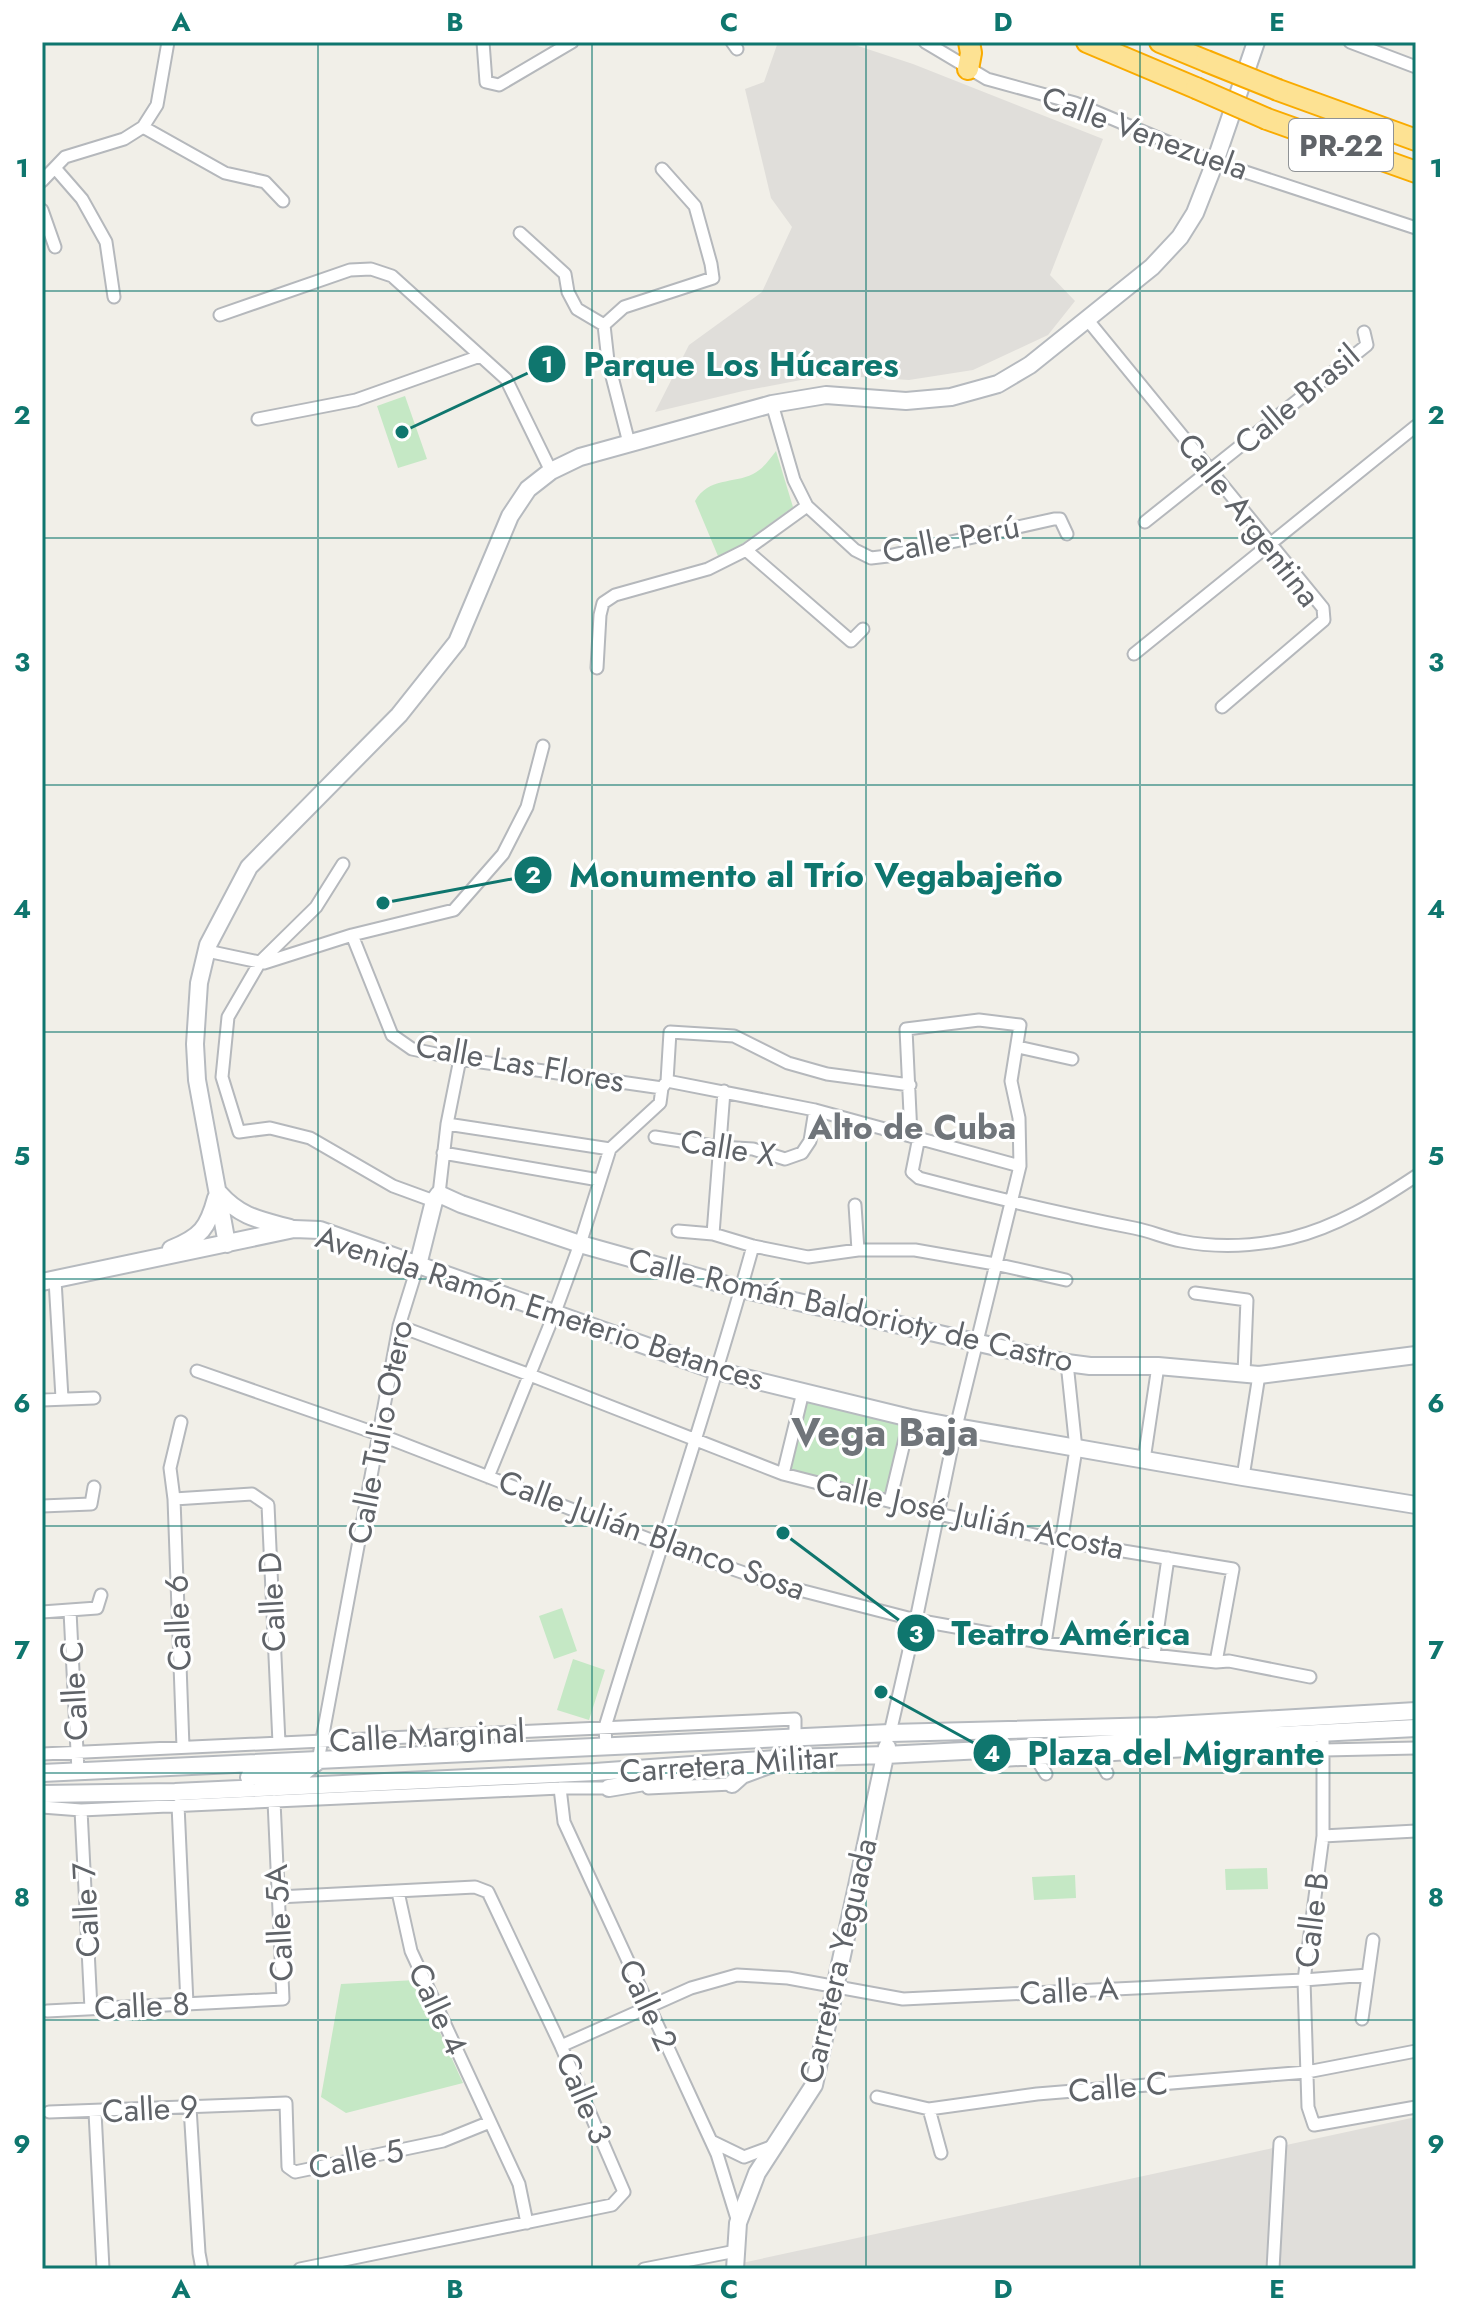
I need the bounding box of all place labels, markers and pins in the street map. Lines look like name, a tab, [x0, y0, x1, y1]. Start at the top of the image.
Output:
callout: Parque Los Húcares	[527, 335, 915, 393]
callout: Monumento al Trío Vegabajeño	[513, 846, 1079, 904]
callout: Teatro América	[896, 1604, 1206, 1662]
callout: Plaza del Migrante	[972, 1724, 1341, 1782]

